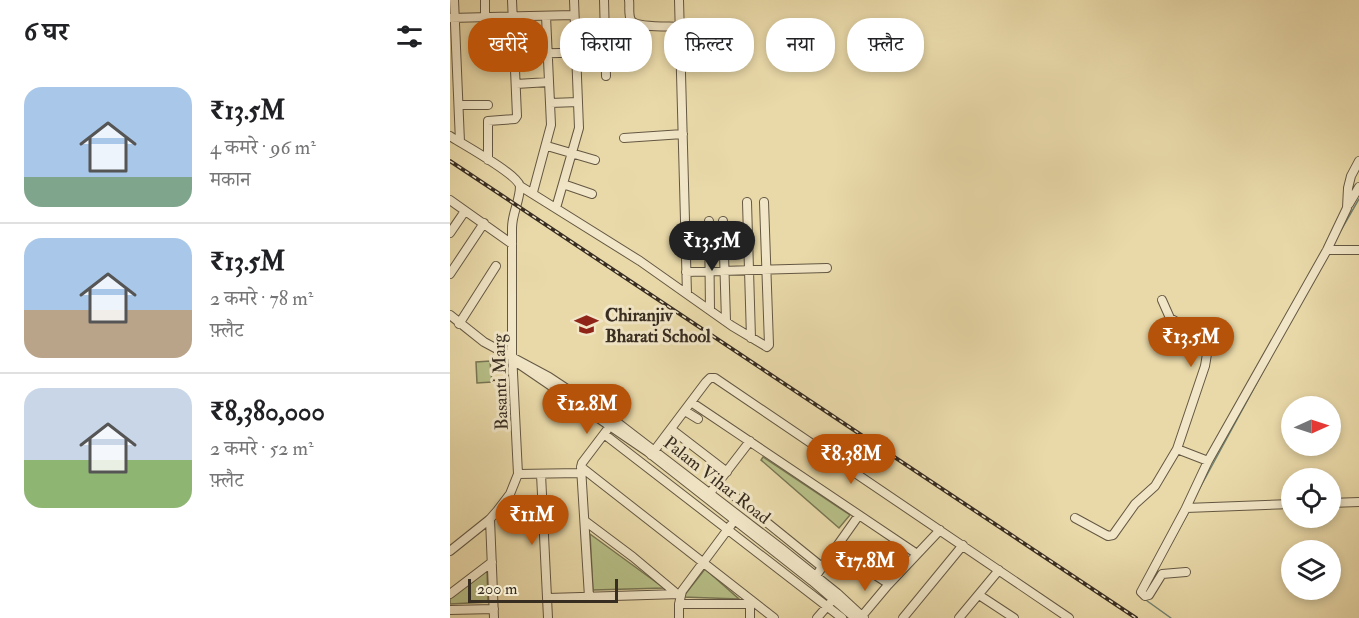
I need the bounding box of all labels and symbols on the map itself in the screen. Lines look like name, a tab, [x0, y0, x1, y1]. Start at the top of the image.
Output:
pin: ₹13.5M	[663, 221, 761, 272]
place label: Chiranjiv Bharati School	[605, 304, 711, 348]
school or university icon: Chiranjiv Bharati School	[574, 312, 600, 338]
pin: ₹13.5M	[1142, 317, 1240, 368]
street label: Basanti Marg	[487, 332, 514, 431]
pin: ₹12.8M	[538, 384, 636, 435]
north arrow	[1281, 396, 1341, 456]
street label: Palam Vihar Road	[659, 431, 775, 529]
pin: ₹8.38M	[802, 434, 900, 485]
pin: ₹11M	[496, 495, 568, 546]
pin: ₹17.8M	[816, 541, 914, 592]
scale bar	[468, 576, 618, 604]

